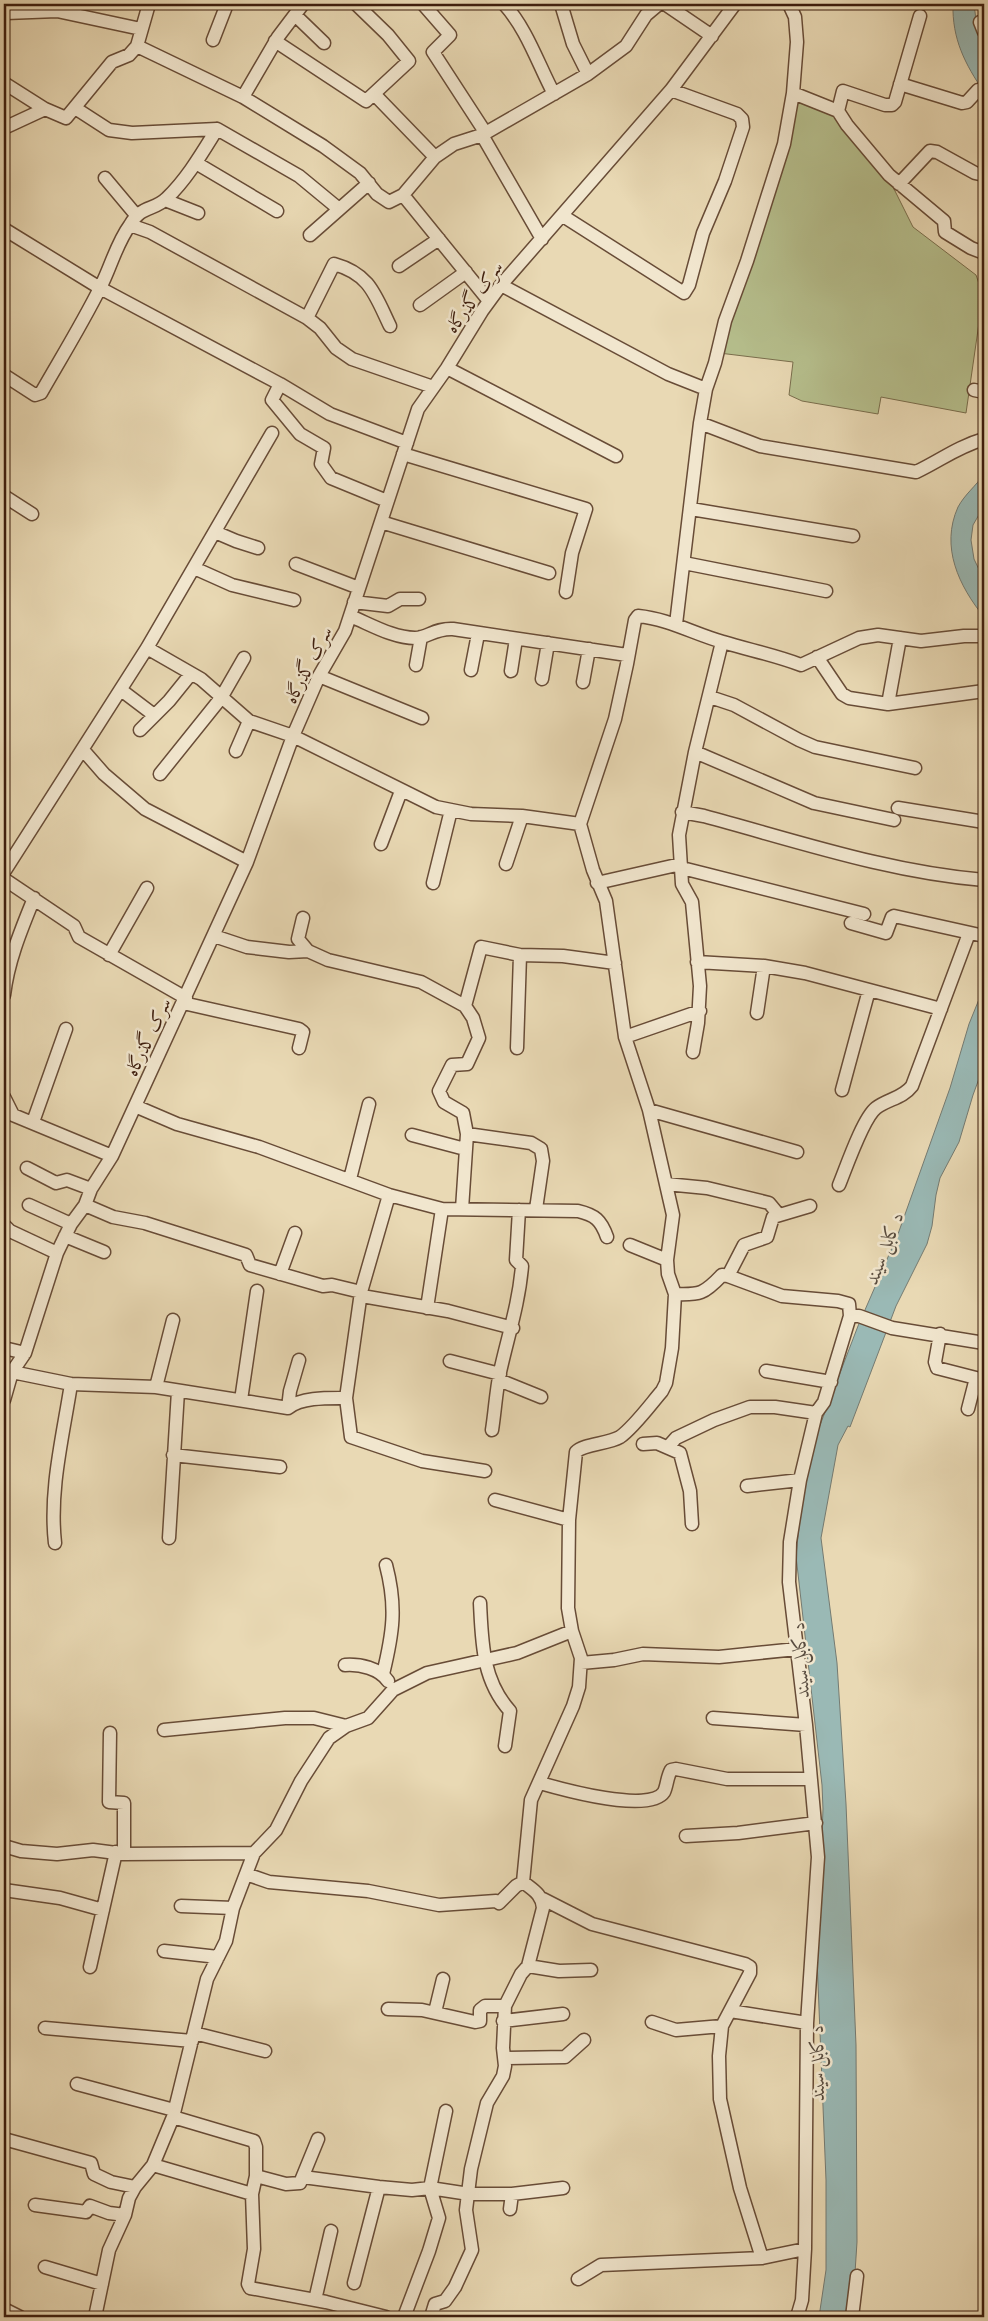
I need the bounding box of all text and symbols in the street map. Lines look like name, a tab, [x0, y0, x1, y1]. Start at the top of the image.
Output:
street label: سرک گذرگاه	[439, 256, 508, 338]
street label: سرک گذرگاه	[277, 622, 338, 708]
street label: سرک گذرگاه	[119, 994, 177, 1080]
water label: د کابل سيند	[860, 1208, 910, 1289]
water label: د کابل سيند	[786, 1621, 816, 1699]
water label: د کابل سيند	[805, 2025, 831, 2101]

